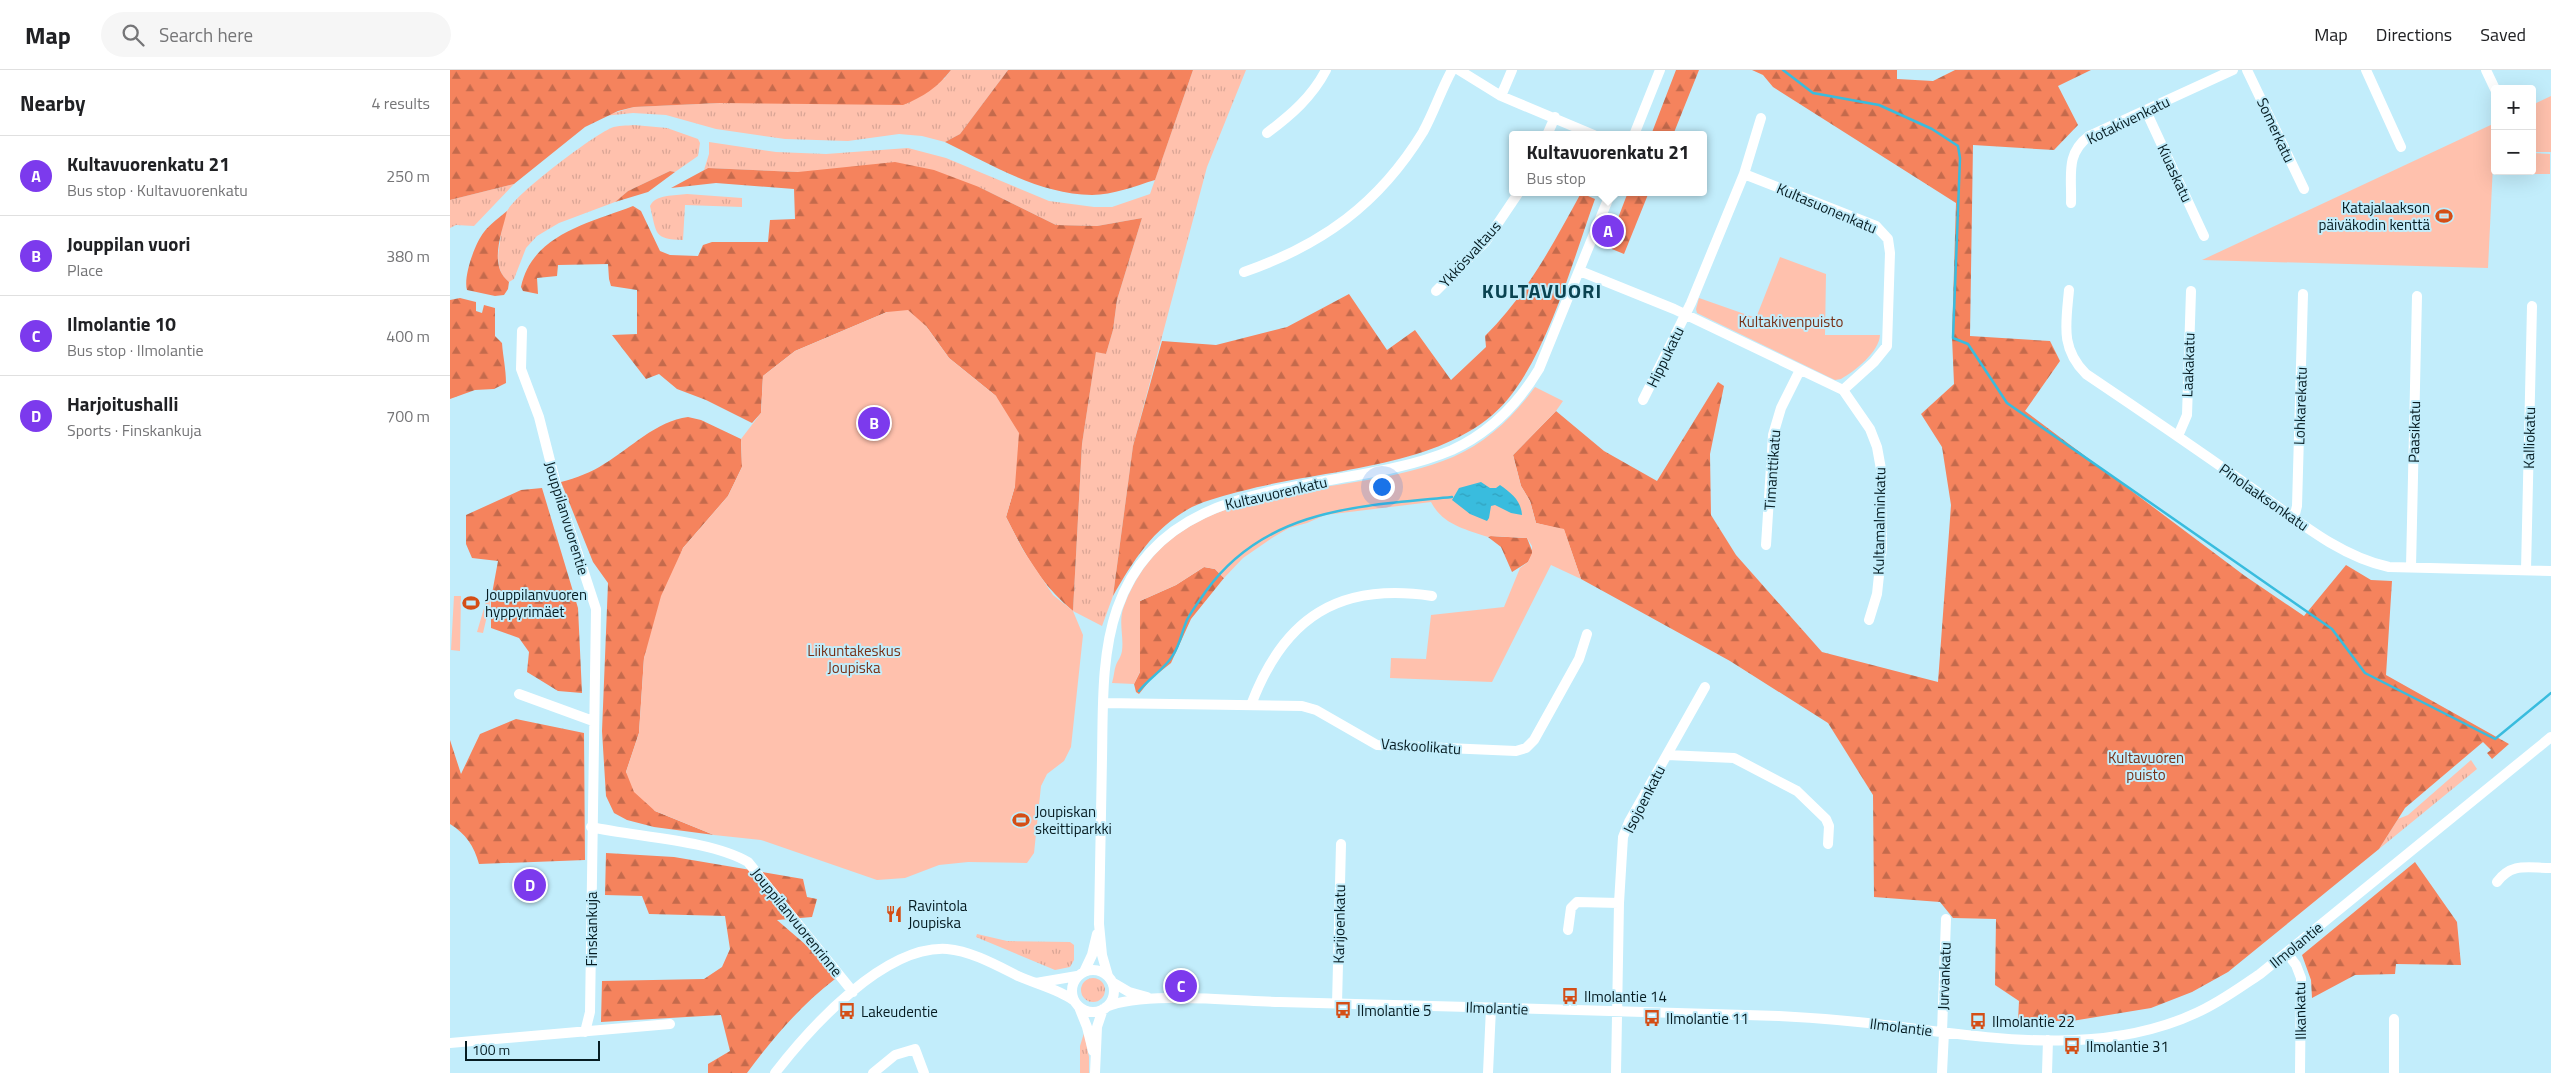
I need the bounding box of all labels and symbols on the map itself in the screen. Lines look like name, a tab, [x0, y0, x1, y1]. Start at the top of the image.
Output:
street label: Kotakivenkatu	[2083, 90, 2173, 150]
street label: Somerkatu	[2251, 94, 2301, 166]
street label: Kiuaskatu	[2151, 140, 2199, 206]
street label: Kultasuonenkatu	[1773, 177, 1881, 239]
place label: Katajalaakson päiväkodin kenttä	[2319, 196, 2430, 236]
sports icon: Katajalaakson päiväkodin kenttä	[2434, 206, 2454, 226]
pin: A	[1592, 212, 1624, 250]
street label: Ykkösvaltaus	[1434, 216, 1506, 292]
district label: KULTAVUORI	[1482, 275, 1602, 306]
park label: Kultakivenpuisto	[1738, 310, 1844, 333]
street label: Hippukatu	[1640, 323, 1690, 391]
street label: Laakakatu	[2175, 332, 2201, 398]
street label: Lohkarekatu	[2287, 366, 2313, 446]
street label: Paasikatu	[2402, 401, 2426, 463]
pin: B	[858, 404, 890, 442]
street label: Kalliokatu	[2517, 407, 2541, 469]
street label: Timanttikatu	[1758, 429, 1786, 511]
street label: Jouppilanvuorentie	[539, 458, 595, 578]
street label: Pinolaaksonkatu	[2215, 458, 2313, 536]
street label: Kultamalminkatu	[1867, 467, 1891, 575]
street label: Kultavuorenkatu	[1223, 470, 1329, 516]
your location	[1369, 474, 1395, 500]
place label: Jouppilanvuoren hyppyrimäet	[485, 583, 587, 623]
sports icon: Jouppilanvuoren hyppyrimäet	[461, 593, 481, 613]
park label: Liikuntakeskus Joupiska	[807, 639, 901, 679]
street label: Vaskoolikatu	[1380, 732, 1462, 760]
park label: Kultavuoren puisto	[2108, 746, 2184, 786]
street label: Isojoenkatu	[1617, 761, 1671, 837]
place label: Joupiskan skeittiparkki	[1035, 800, 1112, 840]
sports icon: Joupiskan skeittiparkki	[1011, 810, 1031, 830]
street label: Jouppilanvuorenrinne	[746, 863, 848, 981]
pin: D	[514, 866, 546, 904]
street label: Karijoenkatu	[1327, 884, 1351, 964]
street label: Finskankuja	[580, 891, 603, 966]
place label: Ravintola Joupiska	[908, 894, 968, 934]
restaurant icon: Ravintola Joupiska	[884, 904, 904, 924]
street label: Ilmolantie	[2264, 916, 2328, 974]
street label: Jurvankatu	[1931, 942, 1957, 1010]
pin: C	[1165, 967, 1197, 1005]
street label: Ilkankatu	[2288, 982, 2312, 1040]
place label: Ilmolantie 14	[1584, 985, 1667, 1008]
bus stop icon: Ilmolantie 14	[1560, 986, 1580, 1006]
street label: Ilmolantie	[1465, 995, 1529, 1021]
place label: Ilmolantie 5	[1357, 999, 1431, 1022]
place label: Lakeudentie	[861, 1000, 938, 1023]
bus stop icon: Ilmolantie 5	[1333, 1000, 1353, 1020]
bus stop icon: Lakeudentie	[837, 1001, 857, 1021]
place label: Ilmolantie 11	[1666, 1007, 1749, 1030]
bus stop icon: Ilmolantie 11	[1642, 1008, 1662, 1028]
place label: Ilmolantie 22	[1992, 1010, 2075, 1033]
bus stop icon: Ilmolantie 22	[1968, 1011, 1988, 1031]
street label: Ilmolantie	[1868, 1012, 1934, 1042]
place label: Ilmolantie 31	[2086, 1035, 2169, 1058]
bus stop icon: Ilmolantie 31	[2062, 1036, 2082, 1056]
scale bar	[465, 1038, 600, 1061]

